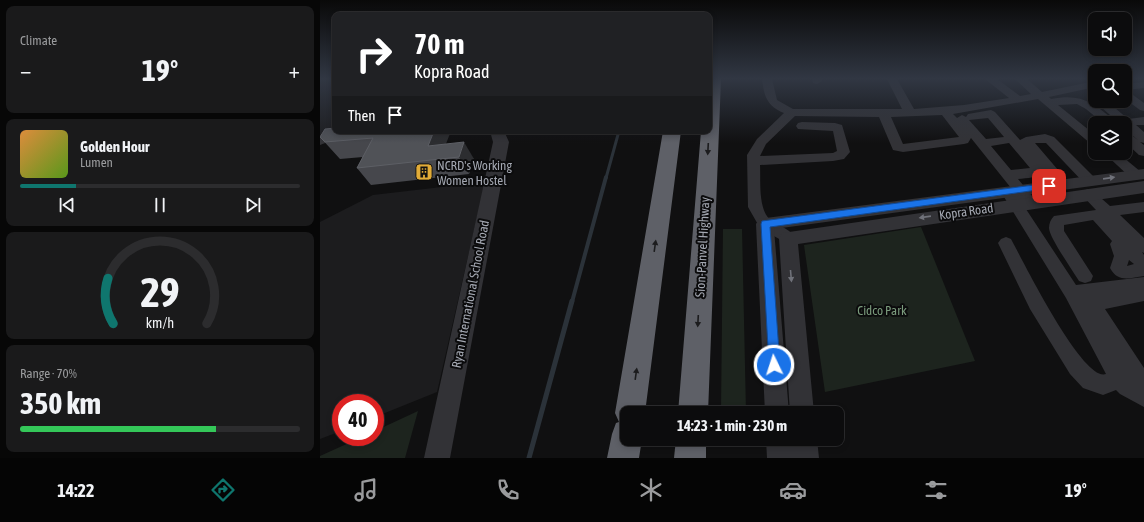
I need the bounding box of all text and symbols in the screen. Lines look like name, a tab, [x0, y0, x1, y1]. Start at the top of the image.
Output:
map controls	[1088, 12, 1132, 160]
button: sound	[1088, 12, 1132, 56]
icon: right	[348, 28, 400, 80]
text: 70 m	[414, 28, 464, 60]
text: Climate	[20, 33, 57, 48]
text: 19°	[142, 53, 178, 87]
text: −	[20, 57, 31, 83]
text: +	[289, 57, 300, 83]
text: Kopra Road	[414, 61, 490, 82]
button: search	[1088, 64, 1132, 108]
icon: arrive	[384, 104, 406, 126]
text: Then	[348, 107, 376, 124]
button: layers	[1088, 116, 1132, 160]
text: Golden Hour	[80, 138, 150, 155]
one-way arrow	[705, 143, 712, 155]
text: Lumen	[80, 155, 113, 170]
place label: NCRD's Working Women Hostel	[437, 158, 512, 188]
building icon: NCRD's Working Women Hostel	[414, 162, 434, 182]
pin	[1032, 169, 1066, 203]
icon: arrive	[1038, 175, 1060, 197]
one-way arrow	[1103, 175, 1116, 181]
icon: previous	[56, 194, 78, 216]
icon: pause	[149, 194, 171, 216]
icon: next	[242, 194, 264, 216]
street label: Sion-Panvel Highway	[692, 196, 713, 298]
street label: Kopra Road	[938, 200, 994, 223]
one-way arrow	[919, 214, 931, 220]
street label: Ryan International School Road	[449, 219, 492, 369]
one-way arrow	[652, 240, 658, 252]
text: 29	[140, 267, 180, 315]
one-way arrow	[788, 270, 795, 282]
park label: Cidco Park	[857, 303, 907, 318]
text: km/h	[146, 314, 174, 330]
one-way arrow	[695, 315, 701, 328]
position arrow	[753, 344, 795, 386]
text: Range · 70%	[20, 366, 77, 381]
one-way arrow	[633, 368, 639, 380]
text: 350 km	[20, 386, 101, 420]
speed limit sign: 40	[332, 394, 384, 446]
text: 14:23 · 1 min · 230 m	[677, 417, 787, 434]
icon: directions	[209, 476, 237, 504]
icon: music	[352, 476, 380, 504]
icon: phone	[494, 476, 522, 504]
icon: climate	[637, 476, 665, 504]
icon: car	[779, 476, 807, 504]
icon: filters	[922, 476, 950, 504]
text: 14:22	[57, 480, 94, 501]
text: 19°	[1065, 480, 1087, 501]

